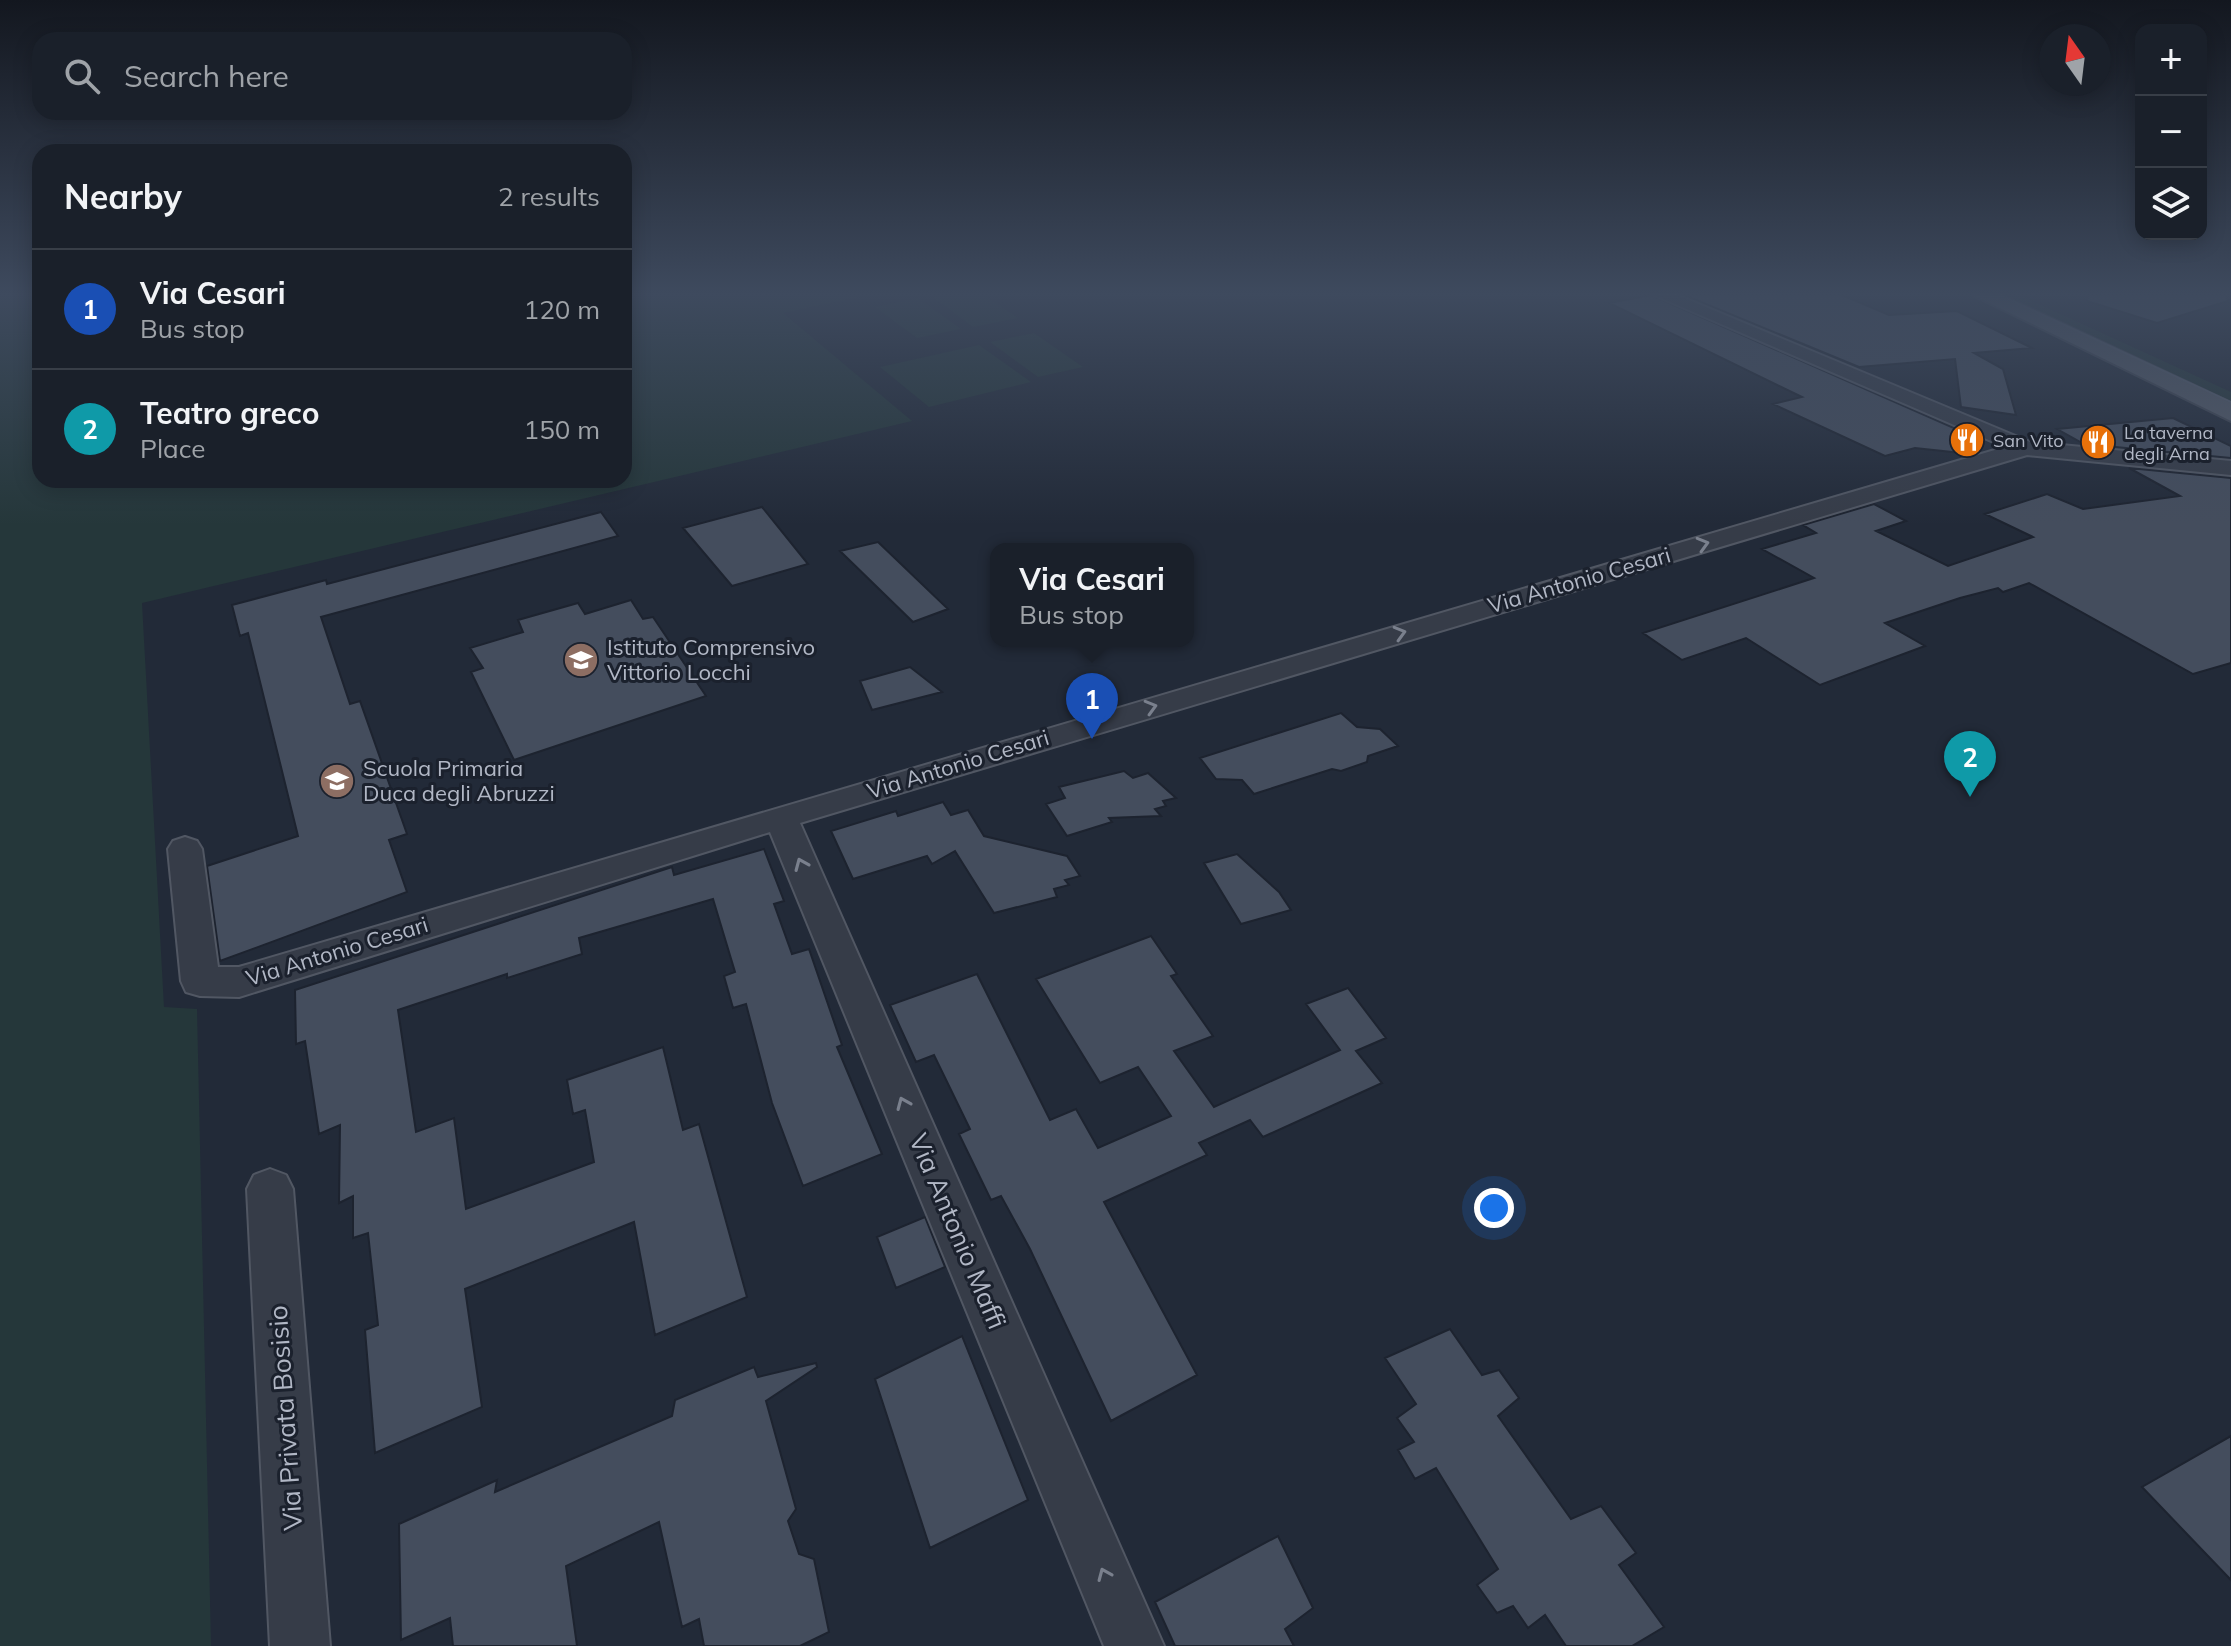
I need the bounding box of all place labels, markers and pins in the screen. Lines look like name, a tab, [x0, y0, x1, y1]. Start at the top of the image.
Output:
restaurant icon: San Vito	[1948, 421, 1986, 459]
place label: La taverna degli Arna	[2124, 421, 2213, 465]
restaurant icon: La taverna degli Arna	[2079, 423, 2117, 461]
place label: San Vito	[1993, 429, 2064, 452]
place label: Istituto Comprensivo Vittorio Locchi	[607, 633, 815, 686]
school or university icon: Istituto Comprensivo Vittorio Locchi	[562, 641, 600, 679]
pin: 1	[1066, 673, 1118, 739]
pin: 2	[1944, 731, 1996, 797]
place label: Scuola Primaria Duca degli Abruzzi	[363, 754, 555, 807]
school or university icon: Scuola Primaria Duca degli Abruzzi	[318, 762, 356, 800]

